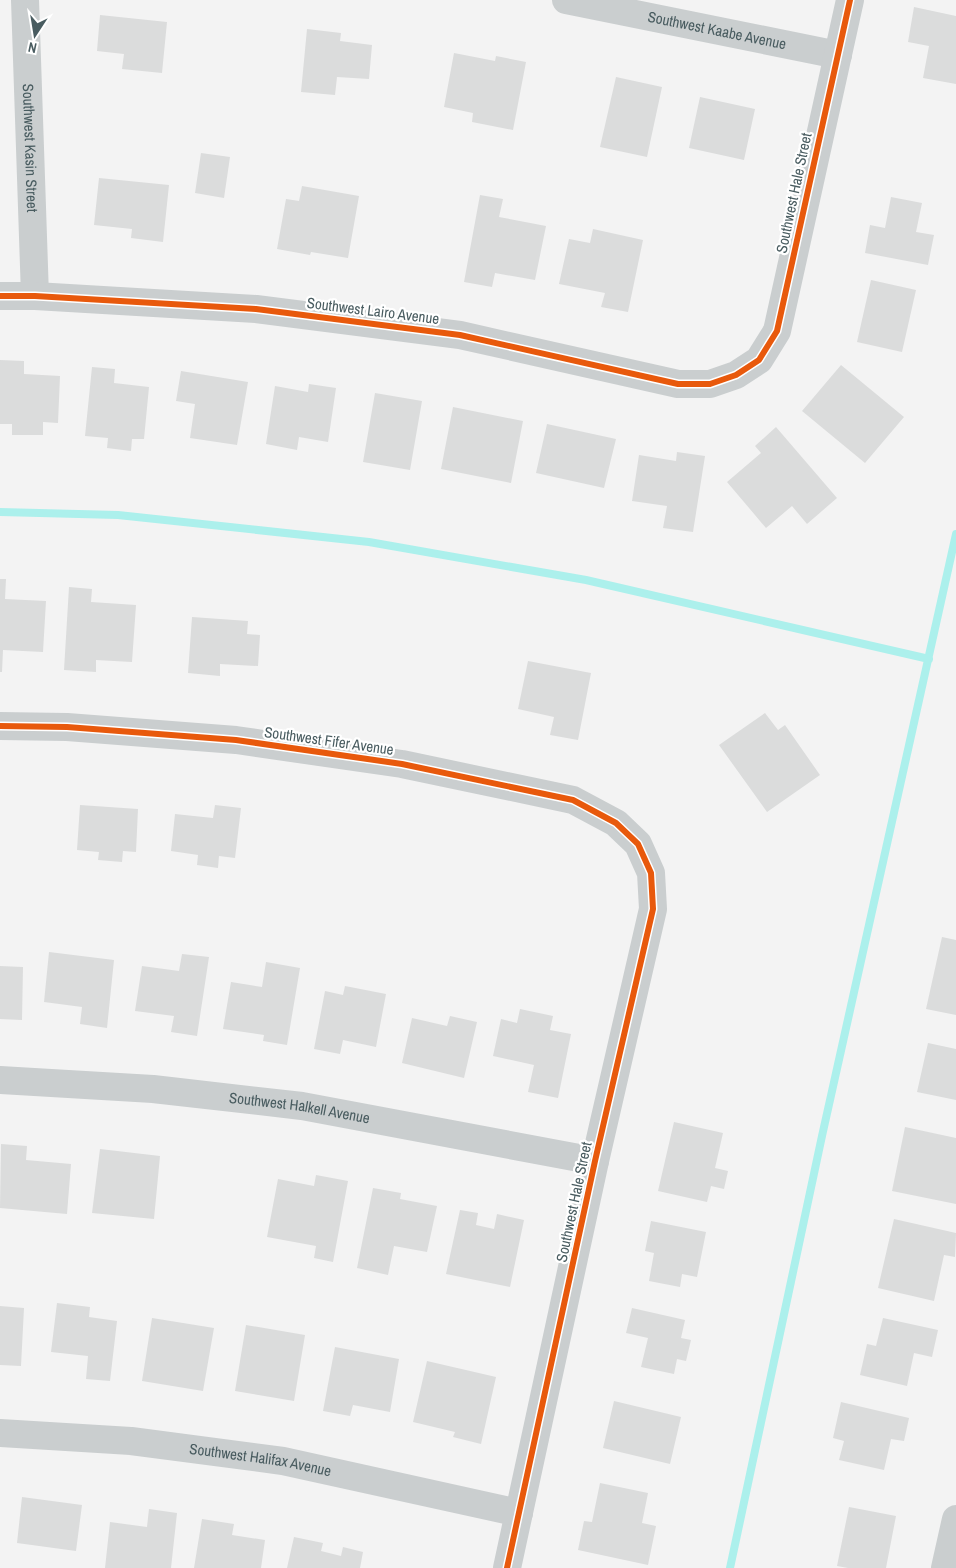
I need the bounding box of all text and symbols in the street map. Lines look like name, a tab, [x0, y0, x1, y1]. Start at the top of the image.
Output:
street label: Southwest Kaabe Avenue	[646, 6, 788, 54]
north arrow	[10, 10, 60, 60]
text: N	[26, 38, 38, 57]
street label: Southwest Kasin Street	[18, 83, 43, 213]
street label: Southwest Hale Street	[771, 130, 817, 255]
street label: Southwest Lairo Avenue	[306, 292, 441, 329]
street label: Southwest Fifer Avenue	[263, 721, 395, 760]
street label: Southwest Halkell Avenue	[228, 1087, 372, 1129]
street label: Southwest Hale Street	[551, 1139, 597, 1264]
street label: Southwest Halifax Avenue	[188, 1438, 334, 1481]

